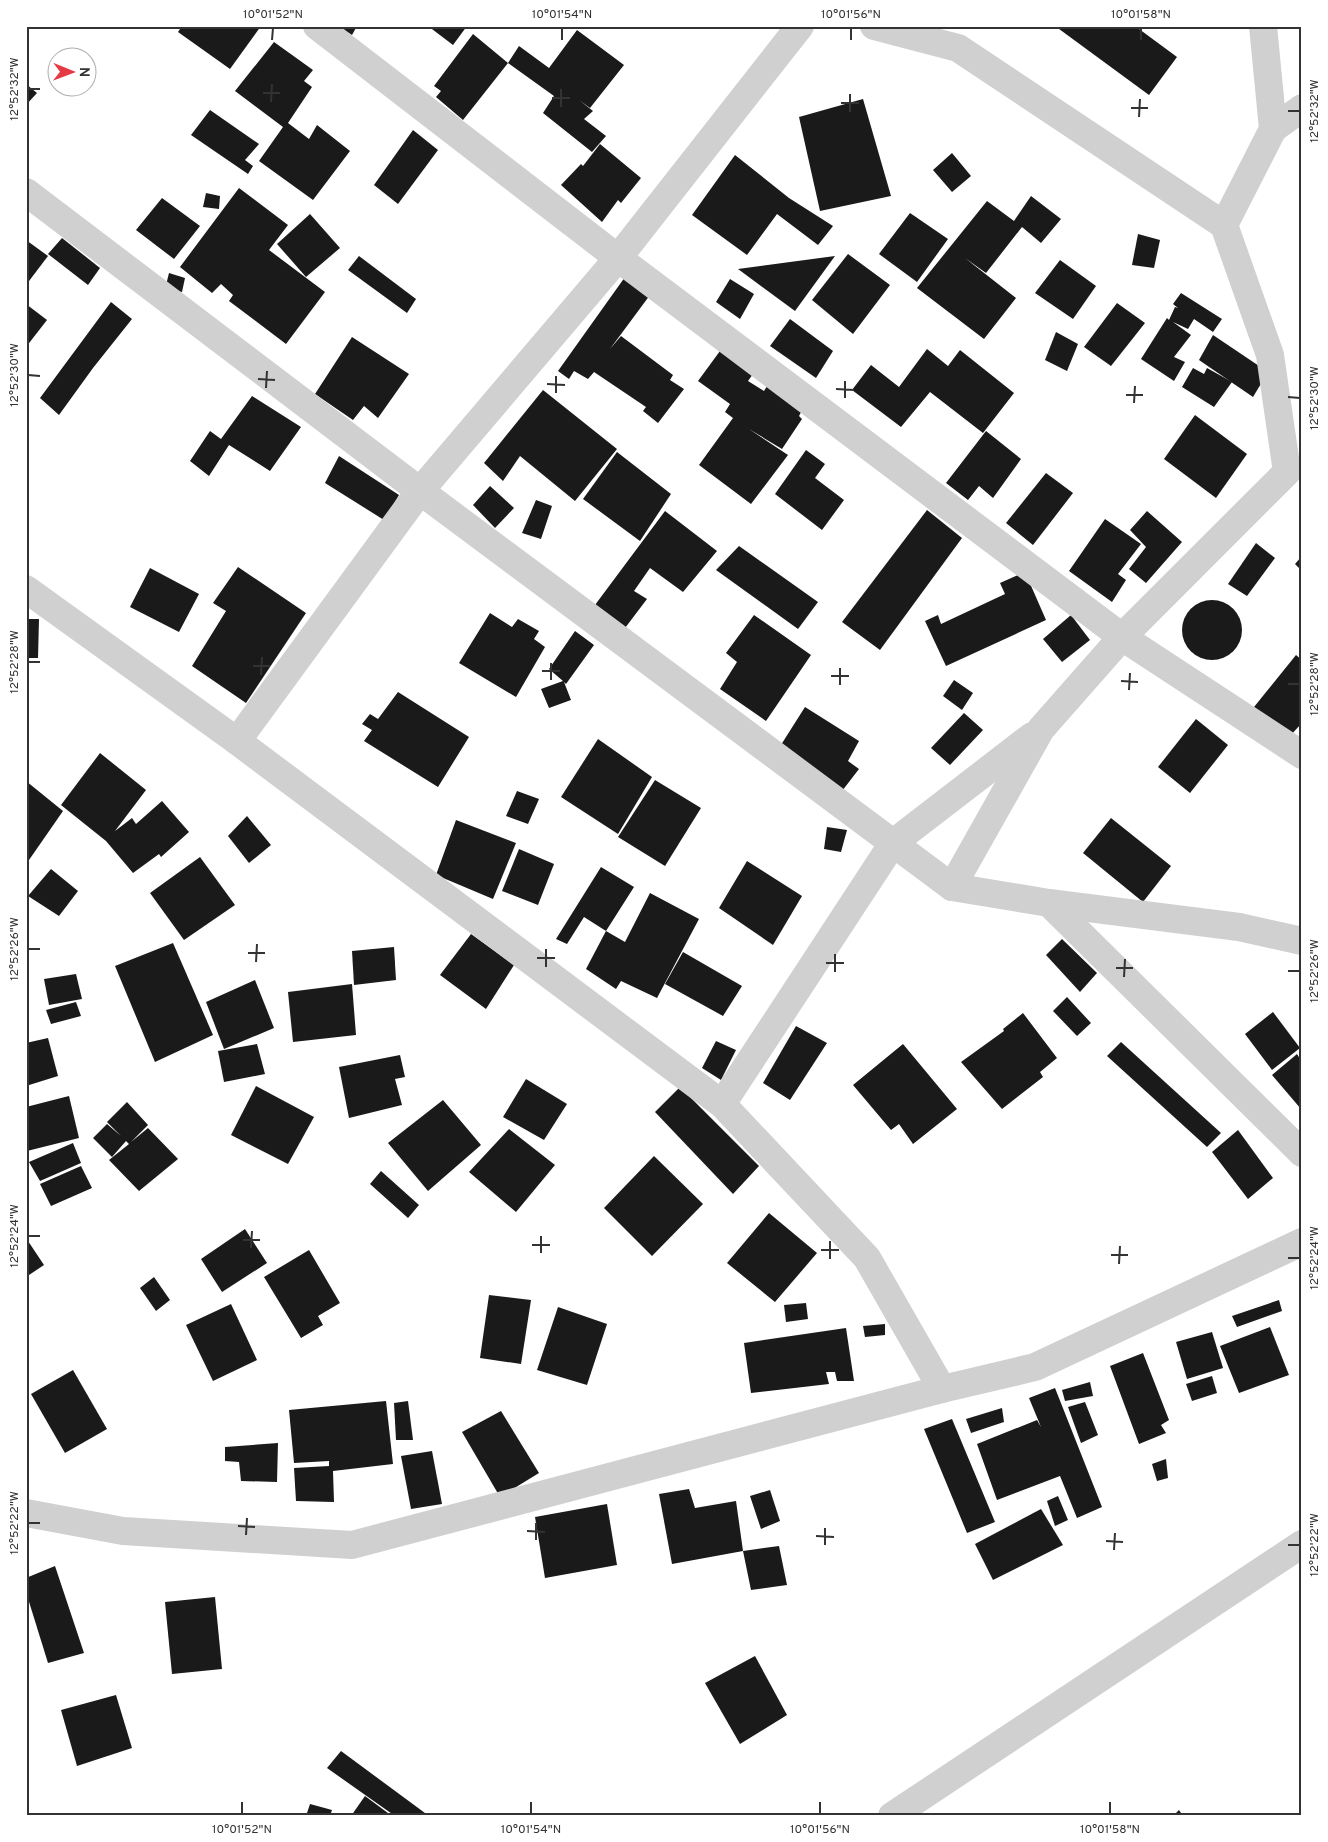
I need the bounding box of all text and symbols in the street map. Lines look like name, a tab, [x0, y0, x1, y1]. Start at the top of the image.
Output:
text: 10°01'52"N	[243, 7, 303, 23]
text: 10°01'54"N	[532, 7, 592, 23]
text: 10°01'56"N	[821, 7, 881, 23]
text: 10°01'58"N	[1111, 7, 1171, 23]
north arrow	[48, 48, 98, 98]
text: 12°52'32"W	[7, 57, 23, 121]
text: N	[75, 67, 92, 77]
text: 12°52'32"W	[1307, 79, 1323, 143]
text: 12°52'30"W	[7, 343, 23, 407]
text: 12°52'30"W	[1307, 366, 1323, 430]
text: 12°52'28"W	[7, 630, 23, 694]
text: 12°52'28"W	[1307, 652, 1323, 716]
text: 12°52'26"W	[7, 917, 23, 981]
text: 12°52'26"W	[1307, 939, 1323, 1003]
text: 12°52'24"W	[7, 1204, 23, 1268]
text: 12°52'24"W	[1307, 1226, 1323, 1290]
text: 12°52'22"W	[7, 1491, 23, 1555]
text: 12°52'22"W	[1307, 1513, 1323, 1577]
text: 10°01'52"N	[212, 1822, 272, 1838]
text: 10°01'54"N	[501, 1822, 561, 1838]
text: 10°01'56"N	[790, 1822, 850, 1838]
text: 10°01'58"N	[1080, 1822, 1140, 1838]

